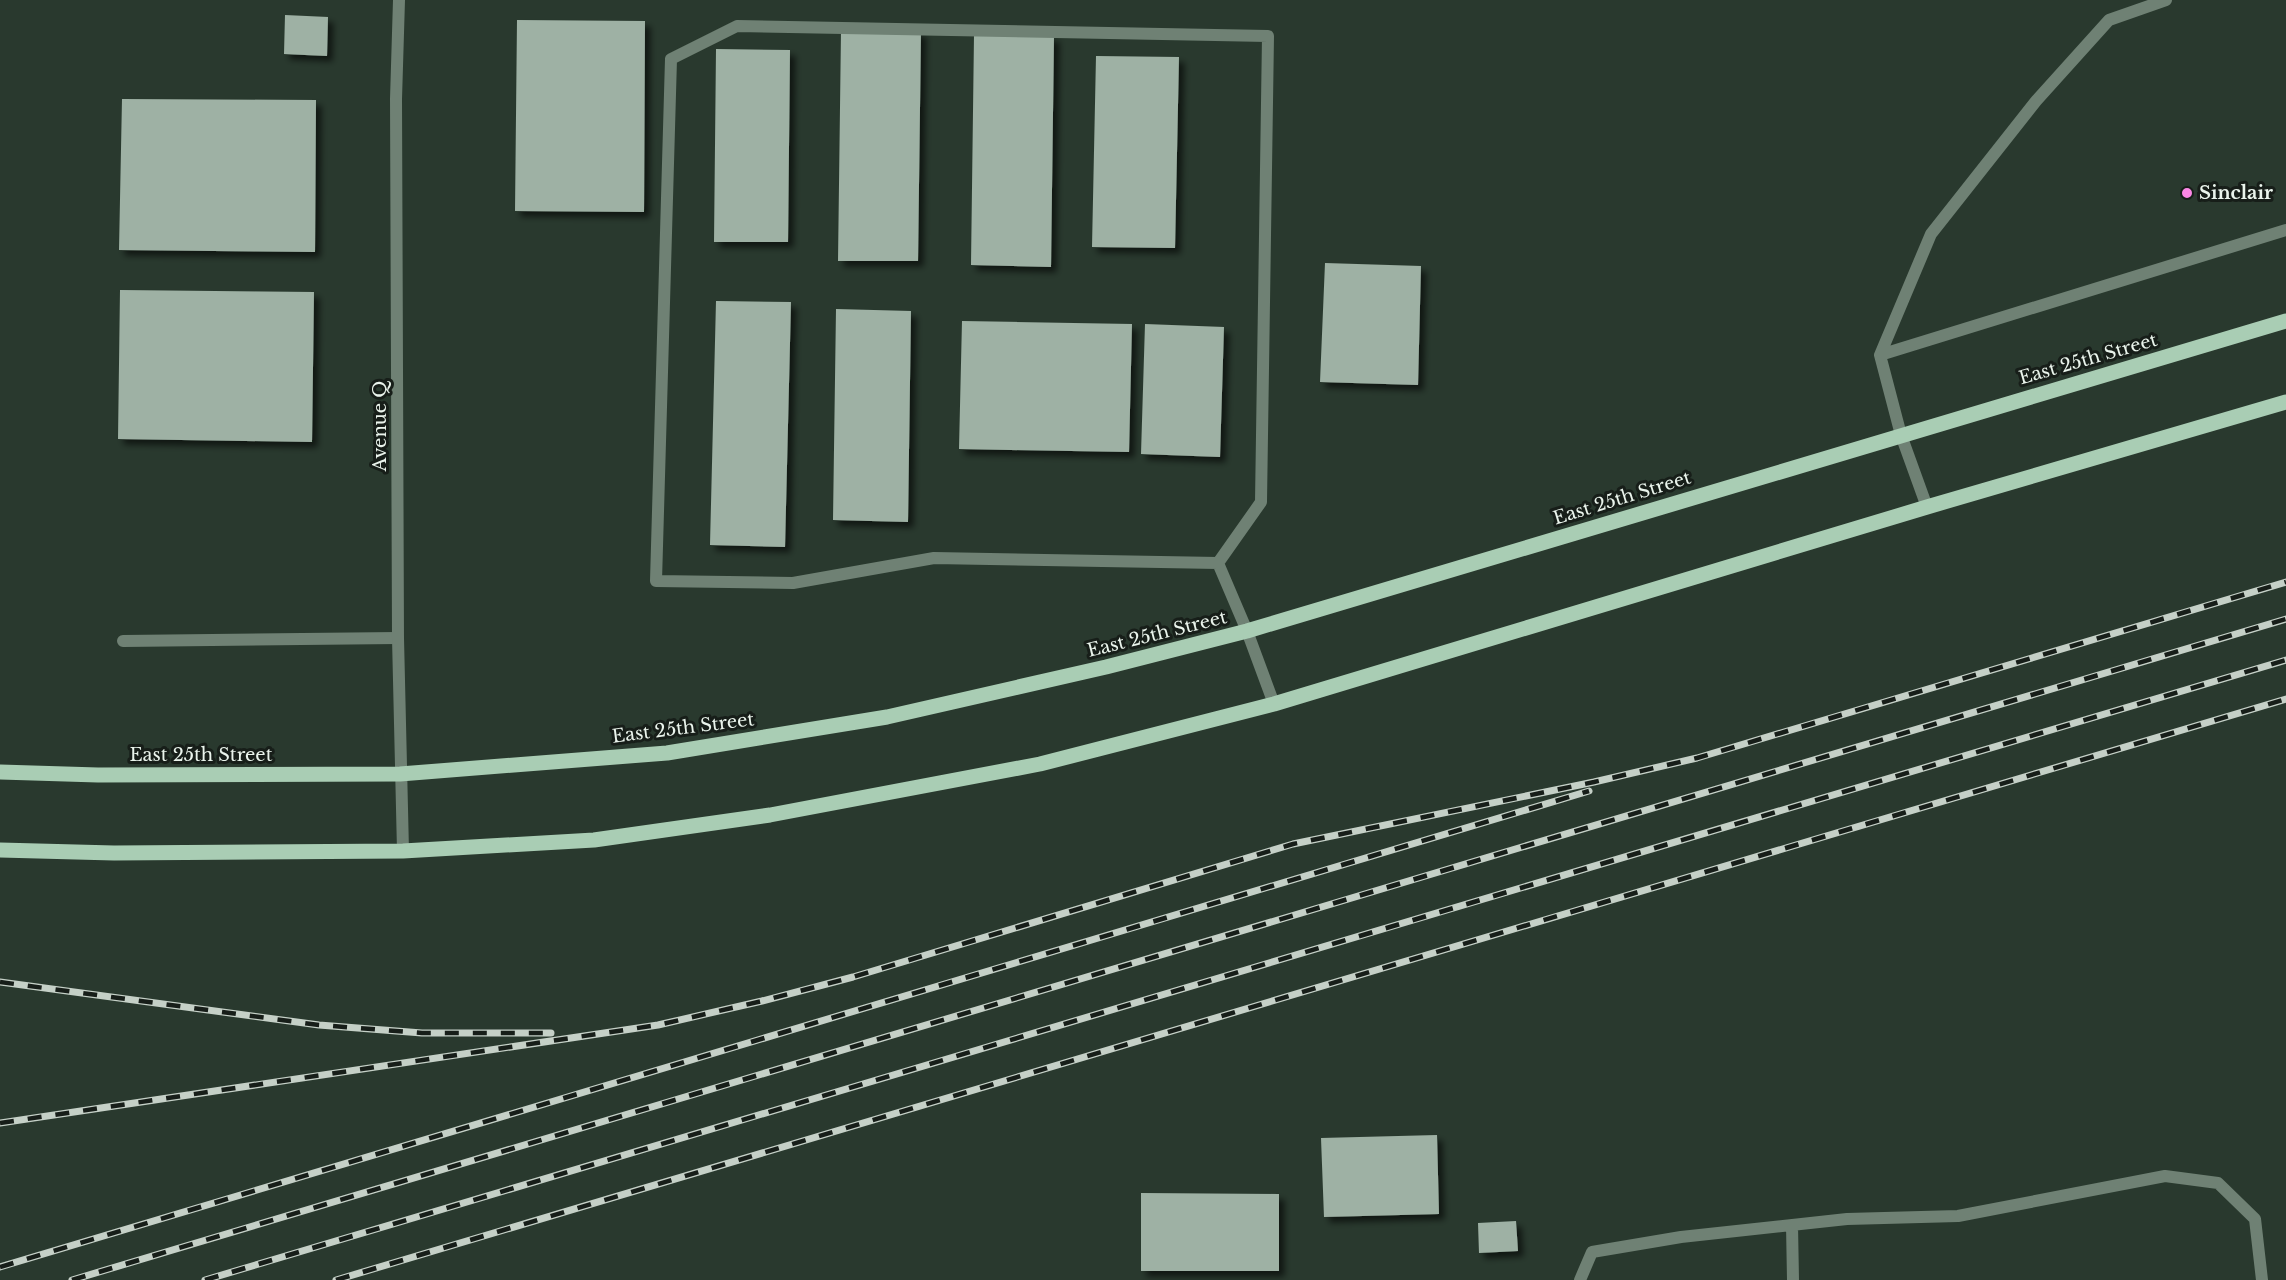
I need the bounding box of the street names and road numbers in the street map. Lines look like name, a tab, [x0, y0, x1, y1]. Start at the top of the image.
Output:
street label: East 25th Street	[2016, 329, 2160, 389]
street label: Avenue Q	[369, 381, 391, 472]
street label: East 25th Street	[1550, 467, 1694, 529]
street label: East 25th Street	[1085, 606, 1229, 662]
street label: East 25th Street	[611, 708, 755, 748]
street label: East 25th Street	[130, 744, 273, 766]

